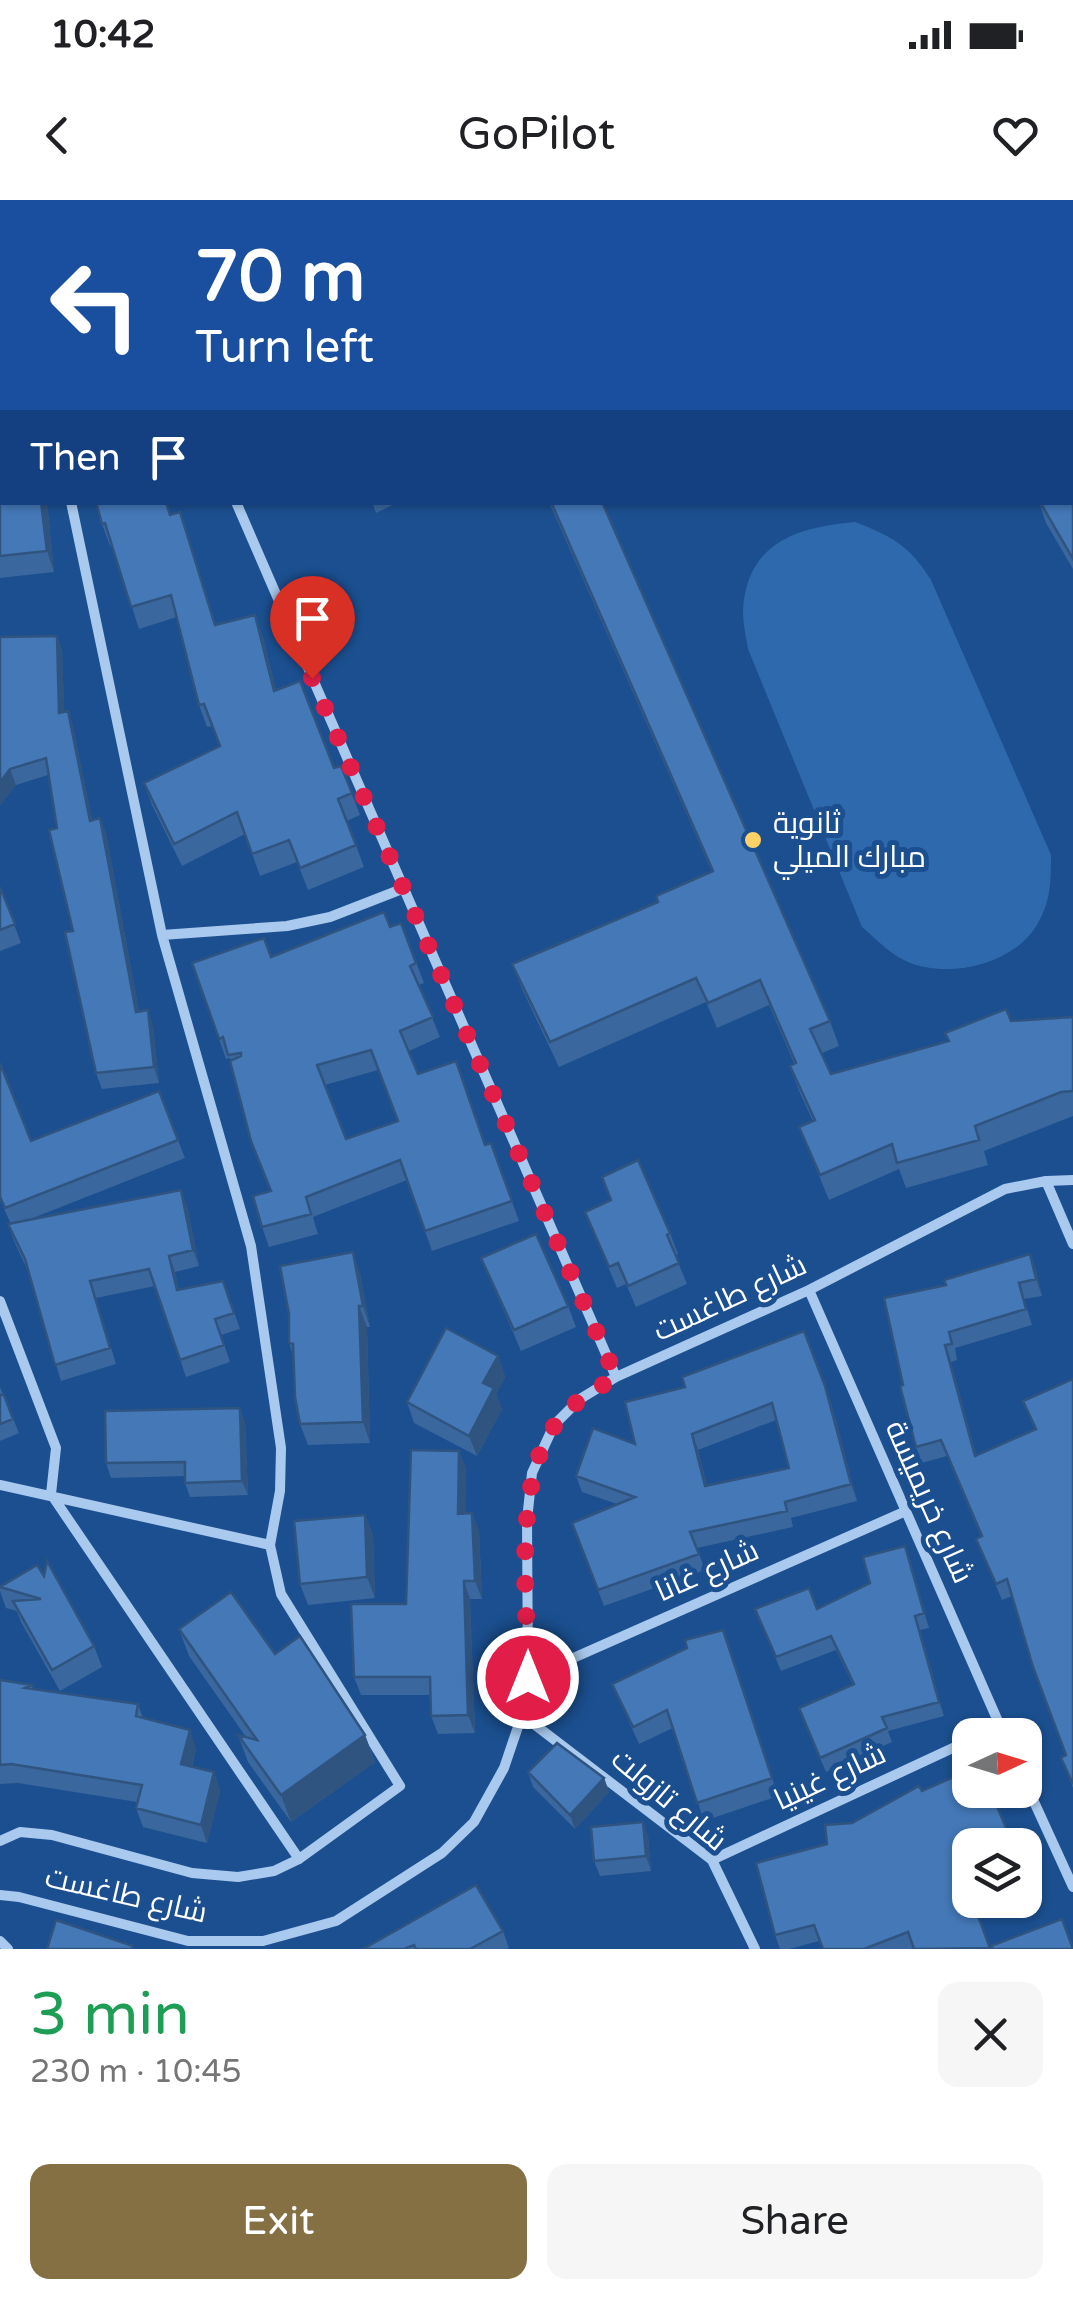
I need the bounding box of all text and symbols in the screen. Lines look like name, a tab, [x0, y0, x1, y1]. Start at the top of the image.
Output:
text: 10:42	[50, 12, 155, 58]
icon: back	[30, 108, 85, 163]
text: GoPilot	[458, 108, 615, 162]
icon: heart	[988, 108, 1043, 163]
text: 70 m	[195, 236, 365, 320]
icon: left	[30, 240, 160, 370]
text: Turn left	[195, 321, 374, 375]
icon: arrive	[141, 430, 196, 485]
text: Then	[30, 435, 121, 481]
pin	[270, 576, 355, 679]
icon: arrive	[285, 591, 340, 646]
place label: ثانوية مبارك الميلي	[773, 805, 926, 880]
marker: ثانوية مبارك الميلي	[742, 829, 764, 851]
street label: شارع طاغست	[647, 1246, 813, 1351]
street label: شارع خريميسة	[876, 1415, 981, 1589]
street label: شارع غانا	[650, 1532, 765, 1611]
position arrow	[476, 1626, 580, 1730]
north arrow	[952, 1718, 1042, 1808]
map controls	[952, 1718, 1042, 1918]
street label: شارع غينيا	[768, 1735, 892, 1820]
street label: شارع تازولت	[603, 1741, 734, 1860]
button: layers	[952, 1828, 1042, 1918]
street label: شارع طاغست	[41, 1858, 211, 1933]
text: 3 min	[30, 1979, 190, 2051]
button: close	[938, 1982, 1043, 2087]
text: 230 m · 10:45	[30, 2053, 242, 2091]
button: Exit	[30, 2164, 527, 2279]
button: Share	[547, 2164, 1043, 2279]

